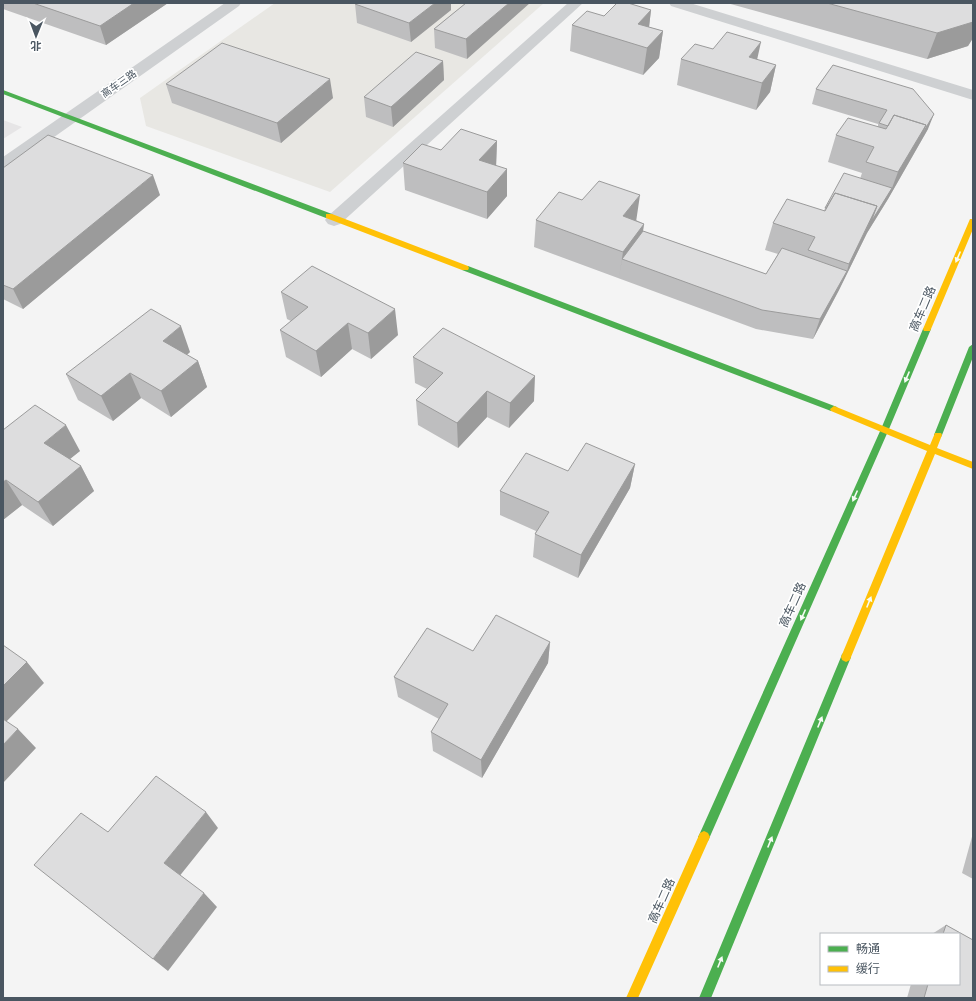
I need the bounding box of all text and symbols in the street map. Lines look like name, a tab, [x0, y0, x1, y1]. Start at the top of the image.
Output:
north arrow	[16, 16, 56, 56]
text: 北	[30, 39, 41, 52]
street label: 高车三路	[99, 68, 139, 100]
one-way arrow	[955, 251, 961, 262]
street label: 高车二路	[907, 284, 939, 334]
one-way arrow	[904, 371, 910, 383]
one-way arrow	[852, 490, 858, 502]
street label: 高车二路	[776, 580, 810, 630]
one-way arrow	[867, 595, 873, 607]
one-way arrow	[799, 609, 805, 621]
one-way arrow	[817, 715, 823, 727]
one-way arrow	[767, 836, 773, 847]
street label: 高车二路	[645, 876, 679, 926]
legend	[820, 933, 960, 985]
text: 畅通	[856, 942, 880, 957]
one-way arrow	[718, 955, 724, 967]
text: 缓行	[856, 962, 880, 977]

